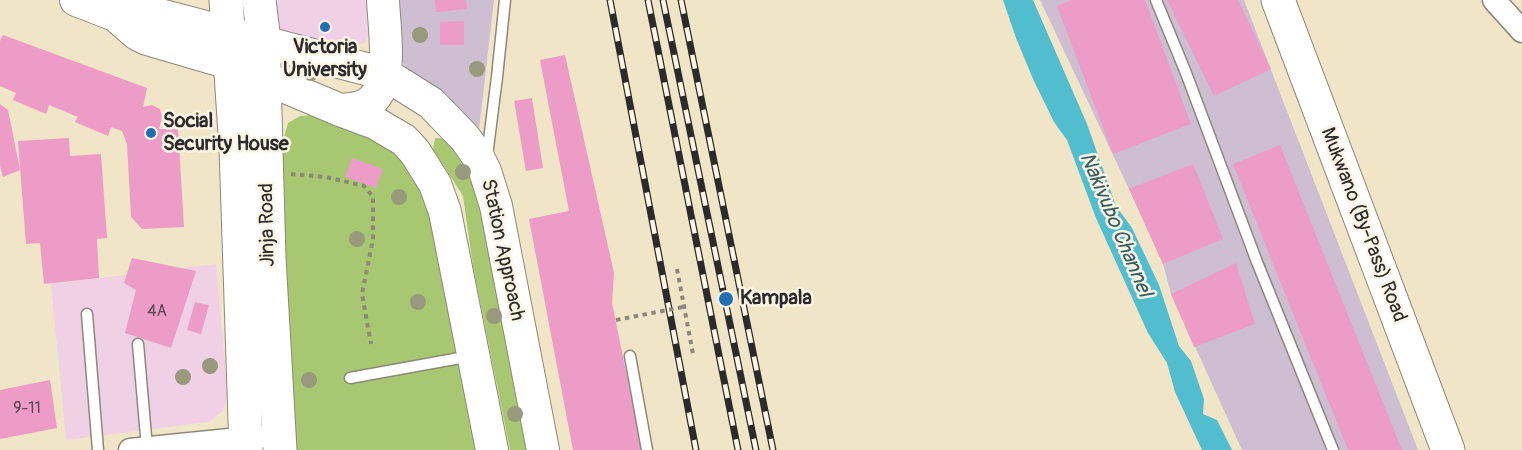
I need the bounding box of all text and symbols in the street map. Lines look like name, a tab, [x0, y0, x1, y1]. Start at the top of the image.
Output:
marker: Victoria University	[318, 20, 332, 34]
place label: Victoria University	[283, 36, 367, 83]
place label: Social Security House	[163, 110, 289, 157]
street label: Mukwano (By-Pass) Road	[1315, 124, 1411, 326]
marker: Social Security House	[144, 126, 158, 140]
water label: Nakivubo Channel	[1073, 149, 1157, 301]
street label: Station Approach	[475, 177, 529, 323]
street label: Jinja Road	[255, 183, 281, 267]
place label: Kampala	[740, 287, 812, 311]
marker: Kampala	[717, 290, 735, 308]
house number: 4A	[147, 302, 167, 322]
house number: 9-11	[13, 399, 41, 419]

